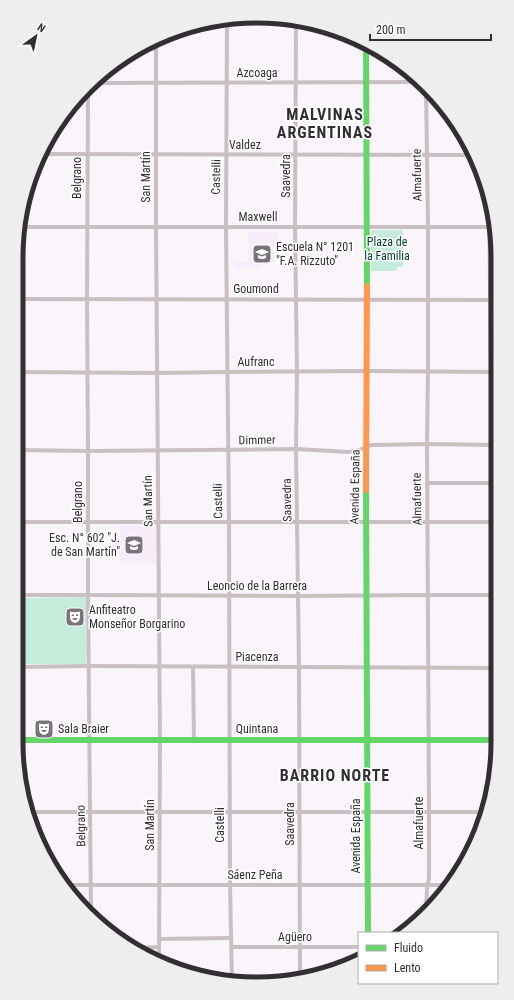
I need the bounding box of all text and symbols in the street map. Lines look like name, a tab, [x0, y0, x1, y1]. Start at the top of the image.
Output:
north arrow	[16, 16, 56, 56]
scale bar	[370, 16, 491, 42]
text: N	[35, 21, 48, 35]
text: 200 m	[376, 23, 406, 37]
street label: Azcoaga	[236, 66, 278, 80]
district label: MALVINAS ARGENTINAS	[277, 105, 373, 142]
street label: Valdez	[229, 138, 261, 152]
street label: Almafuerte	[410, 148, 424, 202]
street label: San Martín	[139, 151, 153, 203]
street label: Saavedra	[279, 154, 293, 198]
street label: Belgrano	[70, 157, 84, 199]
street label: Castelli	[209, 159, 223, 195]
street label: Maxwell	[238, 210, 278, 224]
park label: Plaza de la Familia	[364, 235, 410, 263]
place label: Escuela N° 1201 "F.A. Rizzuto"	[276, 240, 354, 268]
school or university icon: Escuela N° 1201 "F.A. Rizzuto"	[251, 243, 273, 265]
street label: Goumond	[233, 282, 279, 296]
street label: Aufranc	[238, 355, 275, 369]
street label: Dimmer	[238, 433, 276, 447]
street label: Avenida España	[347, 449, 363, 525]
street label: Almafuerte	[410, 472, 424, 526]
street label: San Martín	[141, 475, 155, 527]
street label: Saavedra	[280, 478, 294, 522]
street label: Belgrano	[71, 481, 85, 523]
street label: Castelli	[211, 483, 225, 519]
place label: Esc. N° 602 "J. de San Martín"	[49, 531, 120, 559]
school or university icon: Esc. N° 602 "J. de San Martín"	[123, 534, 145, 556]
street label: Leoncio de la Barrera	[207, 579, 307, 593]
place label: Anfiteatro Monseñor Borgarino	[89, 603, 185, 631]
theatre icon: Anfiteatro Monseñor Borgarino	[64, 606, 86, 628]
street label: Piacenza	[235, 650, 279, 664]
theatre icon: Sala Braier	[33, 718, 55, 740]
place label: Sala Braier	[58, 722, 109, 736]
street label: Quintana	[236, 722, 278, 736]
district label: BARRIO NORTE	[280, 766, 390, 785]
street label: Almafuerte	[412, 796, 426, 849]
street label: Avenida España	[349, 798, 363, 874]
street label: San Martín	[143, 799, 157, 851]
street label: Saavedra	[283, 802, 297, 846]
street label: Belgrano	[74, 805, 88, 847]
street label: Castelli	[213, 807, 227, 843]
street label: Sáenz Peña	[227, 868, 283, 882]
street label: Agüero	[278, 930, 312, 944]
legend	[358, 932, 498, 984]
text: Fluido	[394, 941, 423, 955]
text: Lento	[394, 961, 421, 975]

